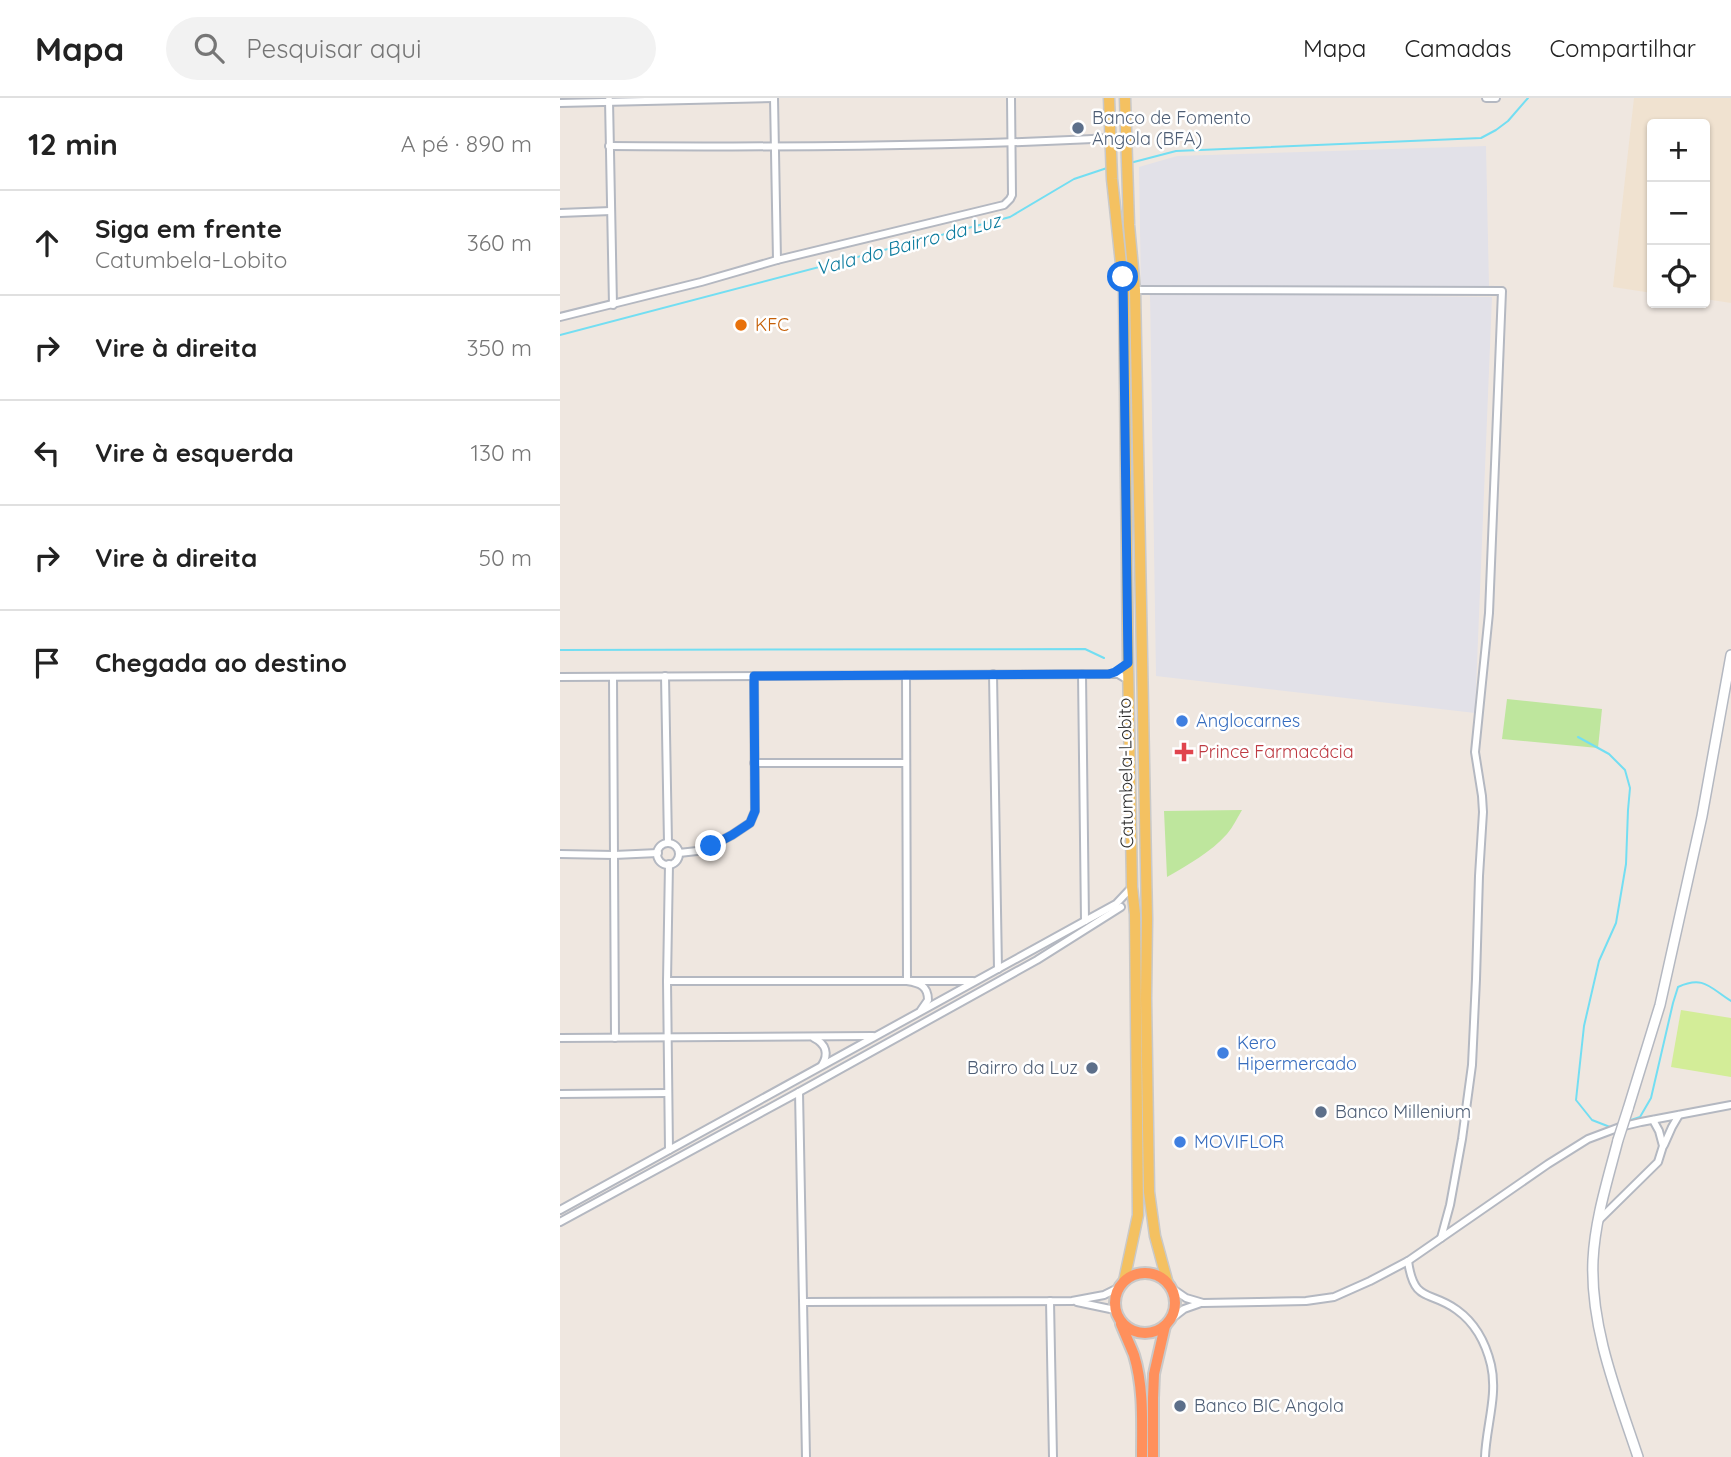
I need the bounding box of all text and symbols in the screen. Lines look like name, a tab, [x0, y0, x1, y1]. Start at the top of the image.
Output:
search box	[166, 17, 656, 80]
text: Mapa	[35, 28, 124, 69]
icon: search	[190, 29, 228, 67]
text: Pesquisar aqui	[246, 32, 422, 65]
text: Mapa	[1303, 33, 1366, 63]
text: Camadas	[1404, 33, 1511, 63]
text: Compartilhar	[1549, 33, 1696, 63]
place label: Banco de Fomento Angola (BFA)	[1092, 106, 1251, 150]
map controls	[1647, 119, 1710, 308]
button: +	[1647, 119, 1710, 182]
marker: Banco de Fomento Angola (BFA)	[1070, 120, 1086, 136]
text: 12 min	[28, 125, 118, 163]
text: A pé · 890 m	[401, 129, 532, 158]
button: −	[1647, 182, 1710, 245]
water label: Vala do Bairro da Luz	[813, 207, 1005, 280]
text: Siga em frente	[95, 212, 282, 245]
icon: ahead	[28, 224, 66, 262]
text: 360 m	[467, 228, 532, 257]
text: Catumbela-Lobito	[95, 245, 288, 274]
button: locate	[1647, 245, 1710, 308]
route start	[1107, 261, 1138, 292]
place label: KFC	[755, 313, 789, 336]
marker: KFC	[733, 317, 749, 333]
icon: right	[28, 329, 66, 367]
text: Vire à direita	[95, 331, 257, 364]
text: 350 m	[466, 333, 532, 362]
icon: left	[28, 434, 66, 472]
text: Vire à esquerda	[95, 436, 294, 469]
text: 130 m	[470, 438, 532, 467]
icon: right	[28, 539, 66, 577]
text: Vire à direita	[95, 541, 257, 574]
text: 50 m	[479, 543, 532, 572]
icon: arrive	[28, 644, 66, 682]
text: Chegada ao destino	[95, 646, 347, 679]
street label: Catumbela-Lobito	[1113, 697, 1138, 849]
place label: Anglocarnes	[1196, 709, 1300, 732]
marker: Anglocarnes	[1174, 713, 1190, 729]
place label: Prince Farmacácia	[1198, 740, 1354, 763]
marker: Prince Farmacácia	[1176, 744, 1192, 760]
route end	[695, 830, 726, 861]
place label: Kero Hipermercado	[1237, 1031, 1357, 1075]
marker: Kero Hipermercado	[1215, 1045, 1231, 1061]
place label: Bairro da Luz	[967, 1056, 1078, 1079]
marker: Bairro da Luz	[1084, 1060, 1100, 1076]
place label: Banco Millenium	[1335, 1100, 1471, 1123]
marker: Banco Millenium	[1313, 1104, 1329, 1120]
place label: MOVIFLOR	[1194, 1130, 1284, 1153]
marker: MOVIFLOR	[1172, 1134, 1188, 1150]
place label: Banco BIC Angola	[1194, 1394, 1344, 1417]
marker: Banco BIC Angola	[1172, 1398, 1188, 1414]

